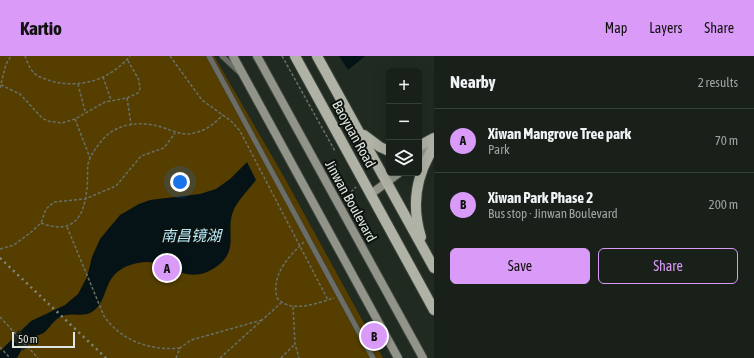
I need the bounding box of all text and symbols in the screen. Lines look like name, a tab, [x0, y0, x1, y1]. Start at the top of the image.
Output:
text: Kartio	[20, 17, 62, 39]
text: Map	[605, 20, 627, 36]
text: Layers	[649, 20, 682, 36]
text: Share	[704, 20, 734, 36]
map controls	[386, 68, 422, 176]
button: +	[386, 68, 422, 104]
text: Nearby	[450, 72, 496, 92]
text: 2 results	[698, 75, 738, 90]
street label: Baoyuan Road	[329, 98, 379, 170]
button: −	[386, 104, 422, 140]
text: Xiwan Mangrove Tree park	[488, 125, 631, 142]
text: A	[460, 133, 466, 148]
text: 70 m	[715, 133, 738, 148]
button: layers	[386, 140, 422, 176]
text: Park	[488, 142, 510, 157]
street label: Jinwan Boulevard	[322, 158, 380, 244]
your location	[170, 172, 190, 192]
text: Xiwan Park Phase 2	[488, 189, 593, 206]
text: B	[460, 197, 466, 212]
text: 200 m	[709, 197, 738, 212]
text: Bus stop · Jinwan Boulevard	[488, 206, 618, 221]
water label: 南昌镜湖	[161, 227, 223, 244]
button: Save	[450, 248, 590, 284]
button: Share	[598, 248, 738, 284]
pin: A	[154, 253, 180, 283]
pin: B	[361, 321, 387, 351]
scale bar	[12, 330, 75, 349]
text: 50 m	[18, 333, 38, 345]

